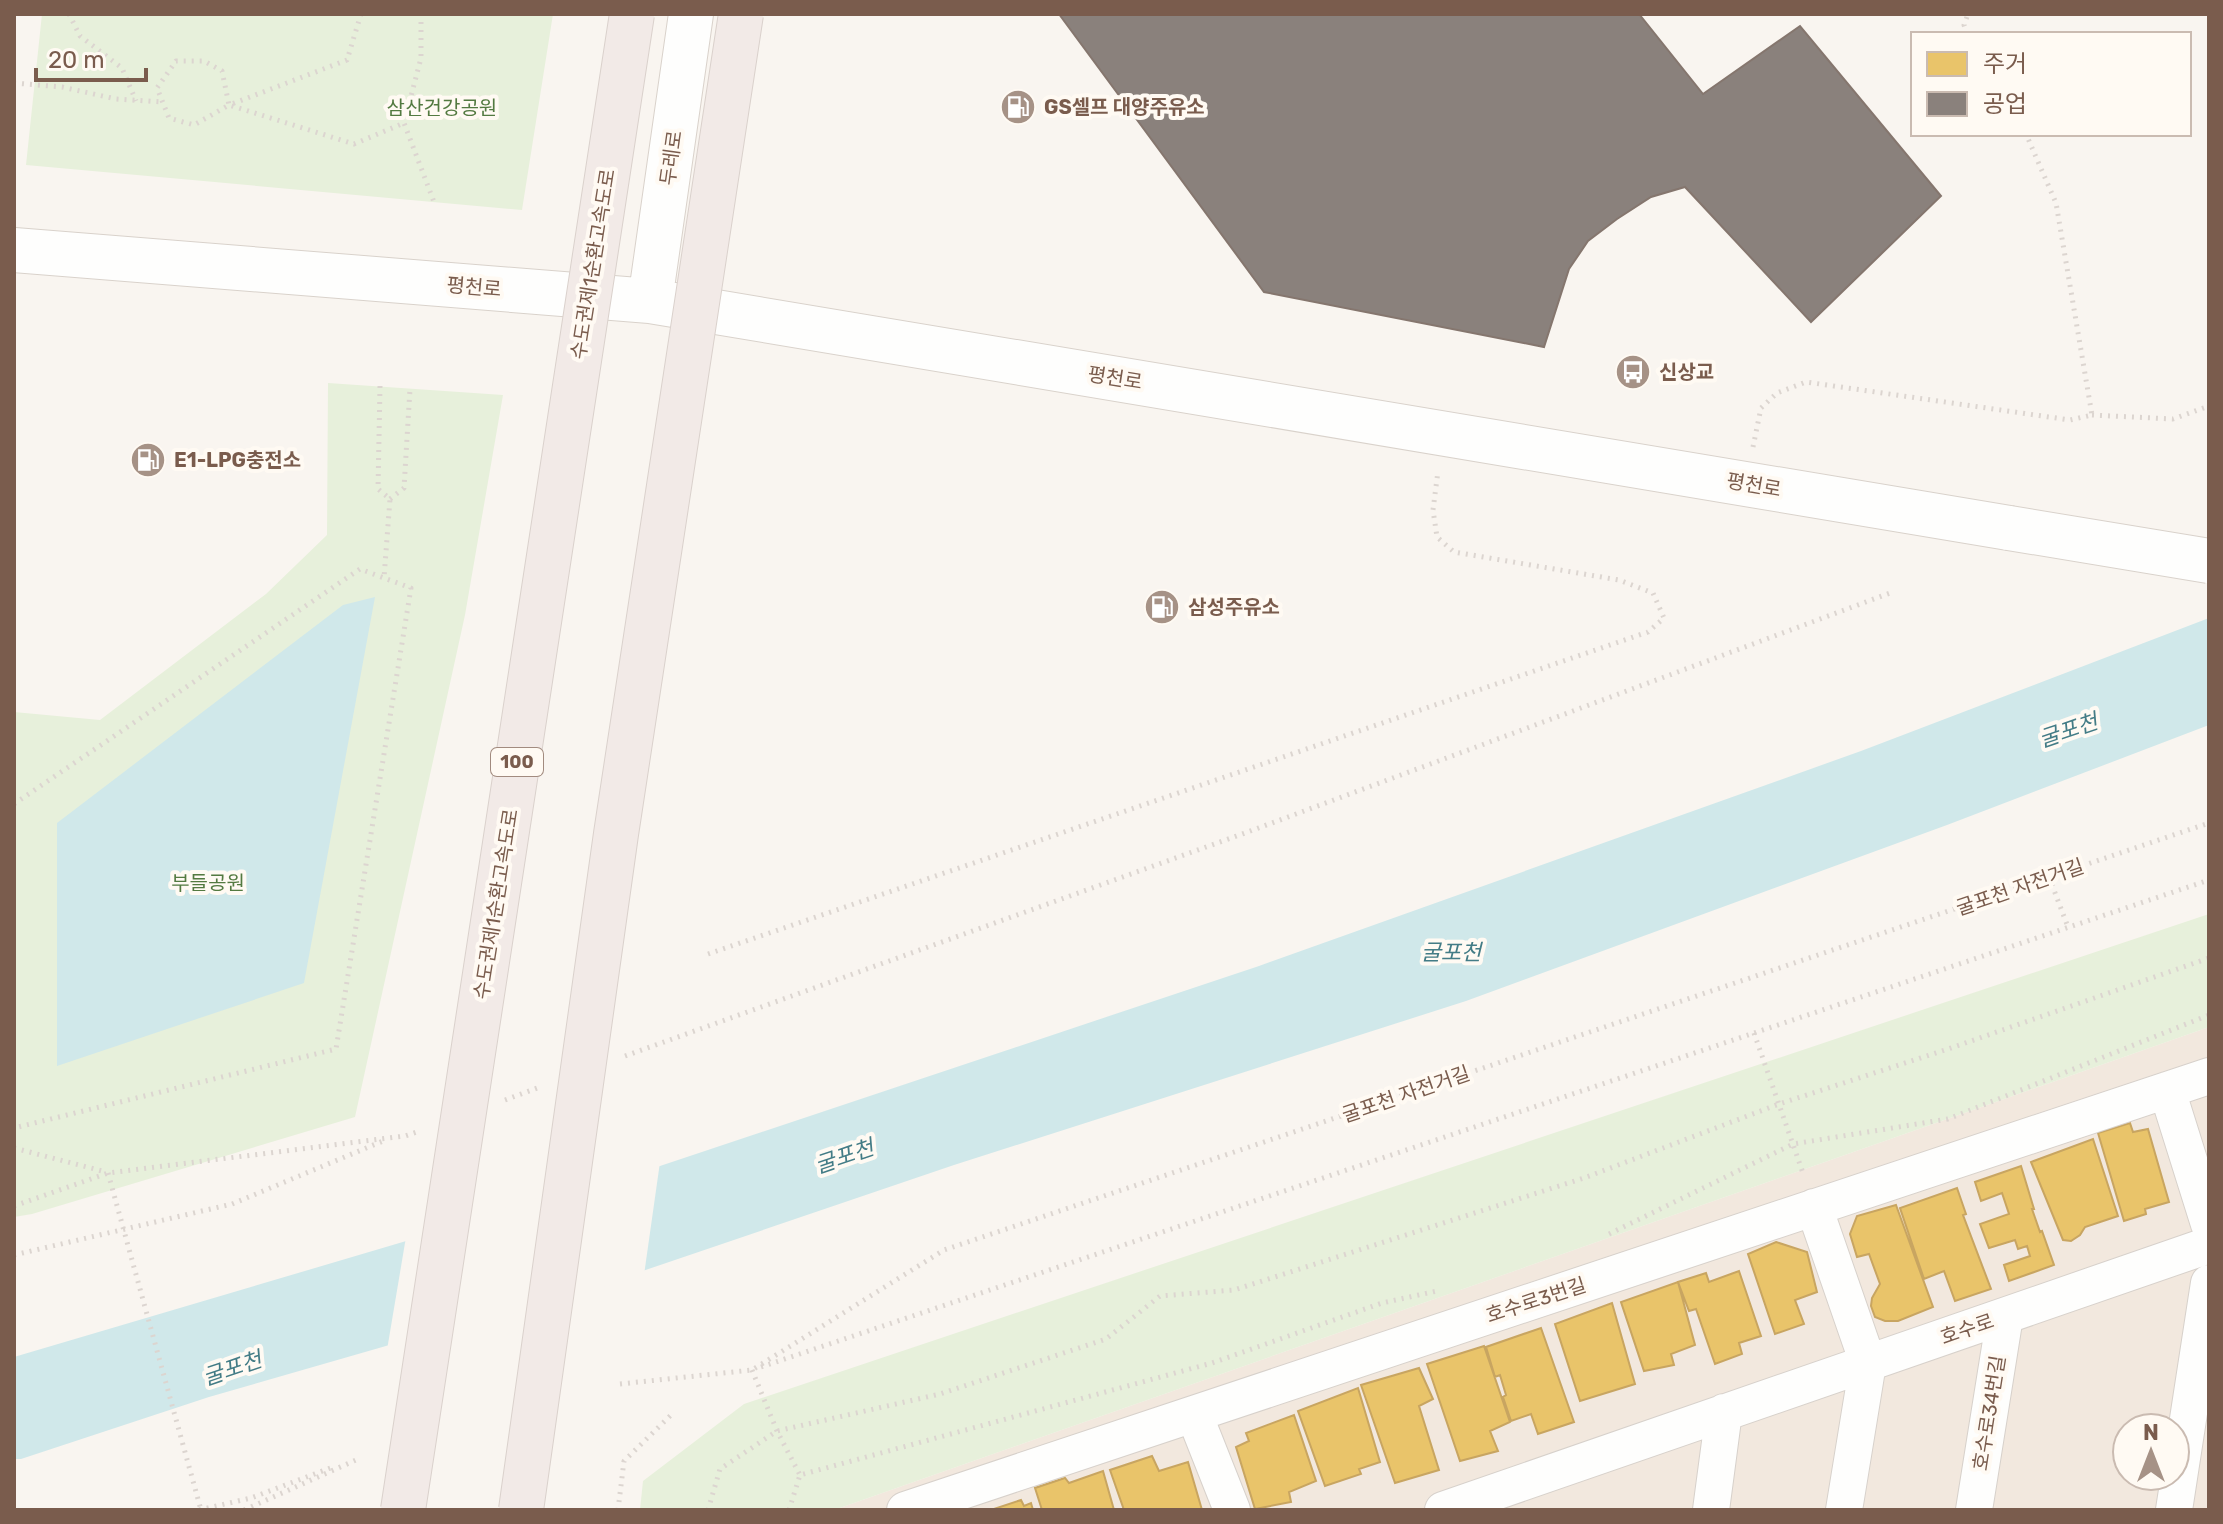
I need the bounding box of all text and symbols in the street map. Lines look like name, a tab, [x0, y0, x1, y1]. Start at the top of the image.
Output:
scale bar	[36, 32, 146, 82]
legend	[1911, 32, 2191, 136]
text: 20 m	[48, 46, 105, 74]
text: 주거	[1983, 50, 2027, 78]
fuel station icon: GS셀프 대양주유소	[999, 88, 1037, 126]
text: 공업	[1983, 90, 2027, 118]
place label: GS셀프 대양주유소	[1044, 95, 1205, 119]
park label: 삼산건강공원	[387, 96, 497, 120]
street label: 두레로	[655, 129, 687, 187]
street label: 수도권제1순환고속도로	[566, 167, 620, 361]
street label: 평천로	[445, 273, 503, 301]
bus stop icon: 신상교	[1614, 353, 1652, 391]
place label: 신상교	[1659, 360, 1714, 384]
street label: 평천로	[1086, 362, 1144, 394]
fuel station icon: E1-LPG충전소	[129, 441, 167, 479]
place label: E1-LPG충전소	[174, 448, 301, 472]
street label: 평천로	[1725, 468, 1783, 502]
fuel station icon: 삼성주유소	[1143, 588, 1181, 626]
place label: 삼성주유소	[1188, 595, 1280, 619]
water label: 굴포천	[2035, 707, 2104, 753]
road number: 100	[491, 748, 543, 776]
street label: 수도권제1순환고속도로	[469, 807, 523, 1001]
street label: 굴포천 자전거길	[1953, 854, 2087, 920]
park label: 부들공원	[171, 871, 245, 895]
water label: 굴포천	[1421, 939, 1484, 966]
street label: 굴포천 자전거길	[1339, 1061, 1473, 1127]
water label: 굴포천	[811, 1133, 880, 1179]
street label: 호수로3번길	[1483, 1273, 1589, 1327]
street label: 호수로	[1937, 1309, 1997, 1349]
water label: 굴포천	[199, 1345, 268, 1391]
street label: 호수로34번길	[1968, 1354, 2010, 1472]
north arrow	[2111, 1412, 2191, 1492]
text: N	[2143, 1419, 2159, 1446]

